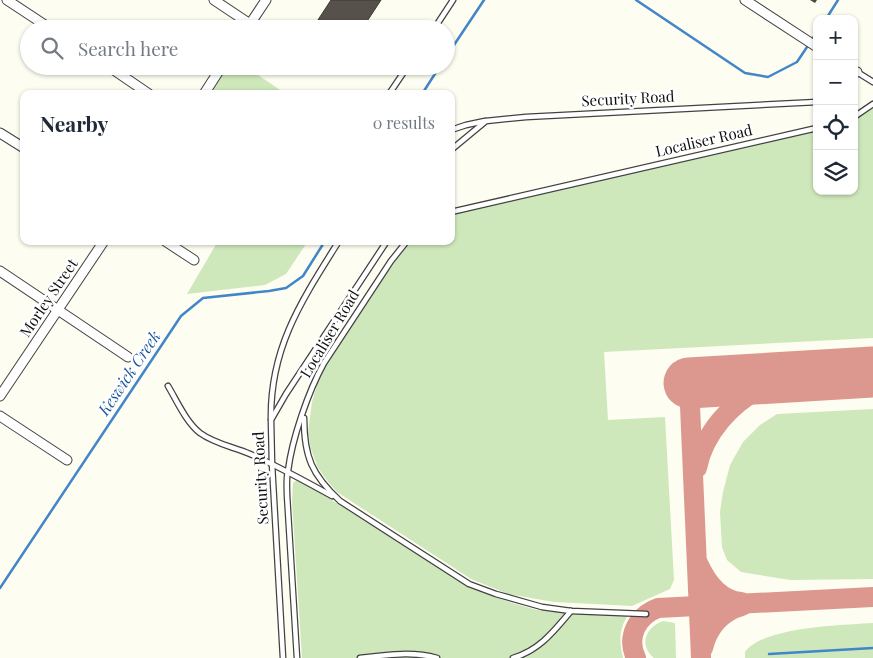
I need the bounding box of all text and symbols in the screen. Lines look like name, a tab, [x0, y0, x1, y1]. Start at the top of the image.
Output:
map controls	[813, 15, 858, 195]
button: +	[813, 15, 858, 60]
search box	[20, 20, 455, 75]
icon: search	[38, 34, 66, 62]
text: Search here	[78, 35, 178, 61]
button: −	[813, 60, 858, 105]
street label: Security Road	[581, 86, 675, 110]
button: locate	[813, 105, 858, 150]
text: Nearby	[40, 109, 109, 137]
text: 0 results	[373, 112, 435, 133]
street label: Localiser Road	[653, 119, 755, 161]
button: layers	[813, 150, 858, 195]
street label: Morley Street	[15, 254, 82, 340]
street label: Localiser Road	[295, 286, 363, 381]
water label: Keswick Creek	[92, 326, 165, 420]
street label: Security Road	[248, 431, 272, 525]

